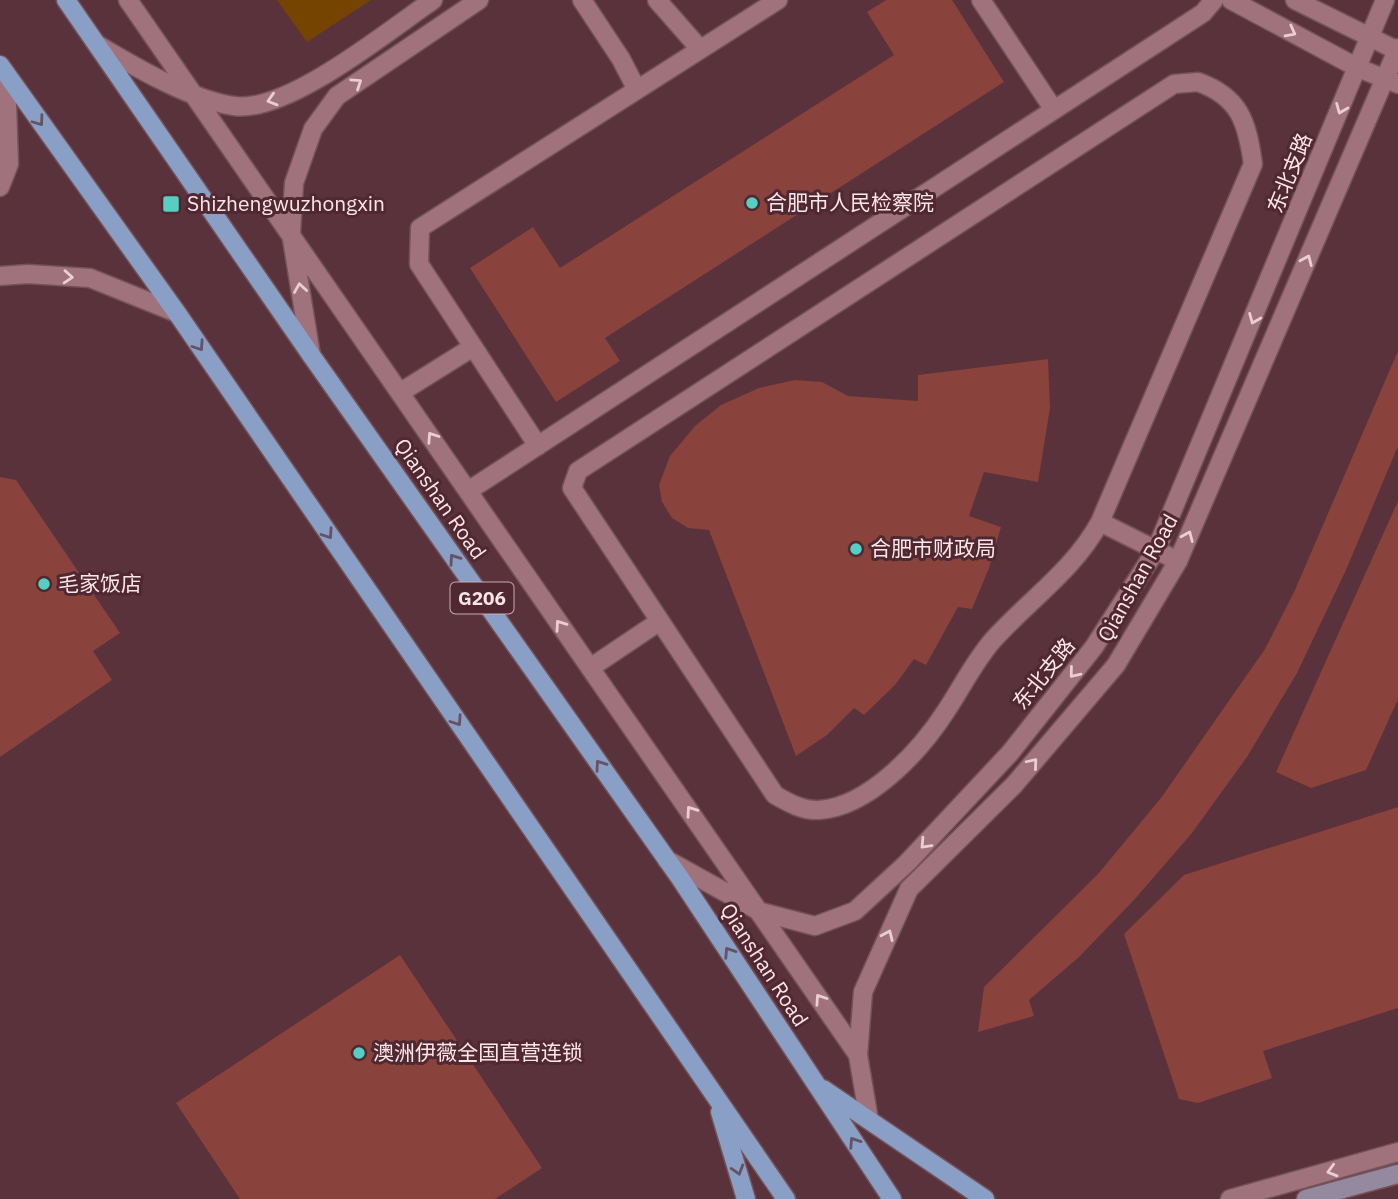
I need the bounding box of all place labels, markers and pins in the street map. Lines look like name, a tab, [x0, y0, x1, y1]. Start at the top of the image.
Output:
place label: 合肥市人民检察院	[766, 188, 934, 216]
place label: Shizhengwuzhongxin	[187, 189, 385, 217]
marker: Shizhengwuzhongxin	[161, 194, 181, 214]
marker: 合肥市人民检察院	[744, 195, 760, 211]
place label: 合肥市财政局	[870, 534, 996, 562]
marker: 合肥市财政局	[848, 541, 864, 557]
place label: 毛家饭店	[58, 569, 142, 597]
marker: 毛家饭店	[36, 576, 52, 592]
place label: 澳洲伊薇全国直营连锁	[373, 1038, 583, 1066]
marker: 澳洲伊薇全国直营连锁	[351, 1045, 367, 1061]

